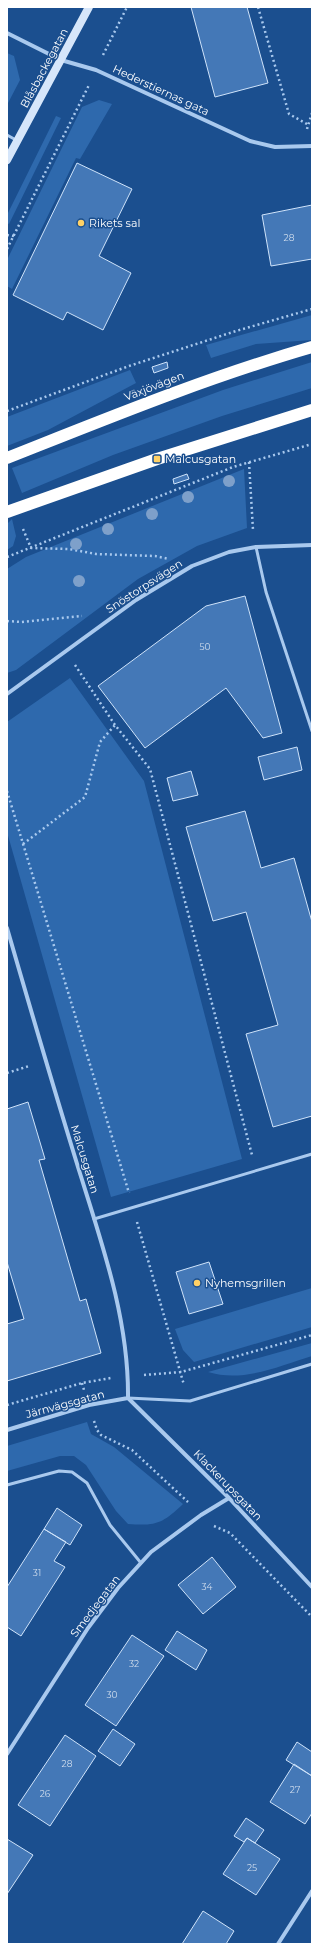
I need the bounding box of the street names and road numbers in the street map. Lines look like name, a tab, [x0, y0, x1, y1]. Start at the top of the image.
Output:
street label: Blåsbackegatan	[17, 26, 71, 110]
street label: Hederstiernas gata	[111, 62, 211, 118]
street label: Växjövägen	[122, 368, 186, 404]
street label: Snöstorpsvägen	[103, 556, 185, 616]
street label: Malcusgatan	[68, 1123, 102, 1195]
street label: Järnvägsgatan	[23, 1387, 106, 1422]
street label: Klackerupsgatan	[191, 1447, 265, 1523]
street label: Smedjegatan	[67, 1572, 123, 1640]

